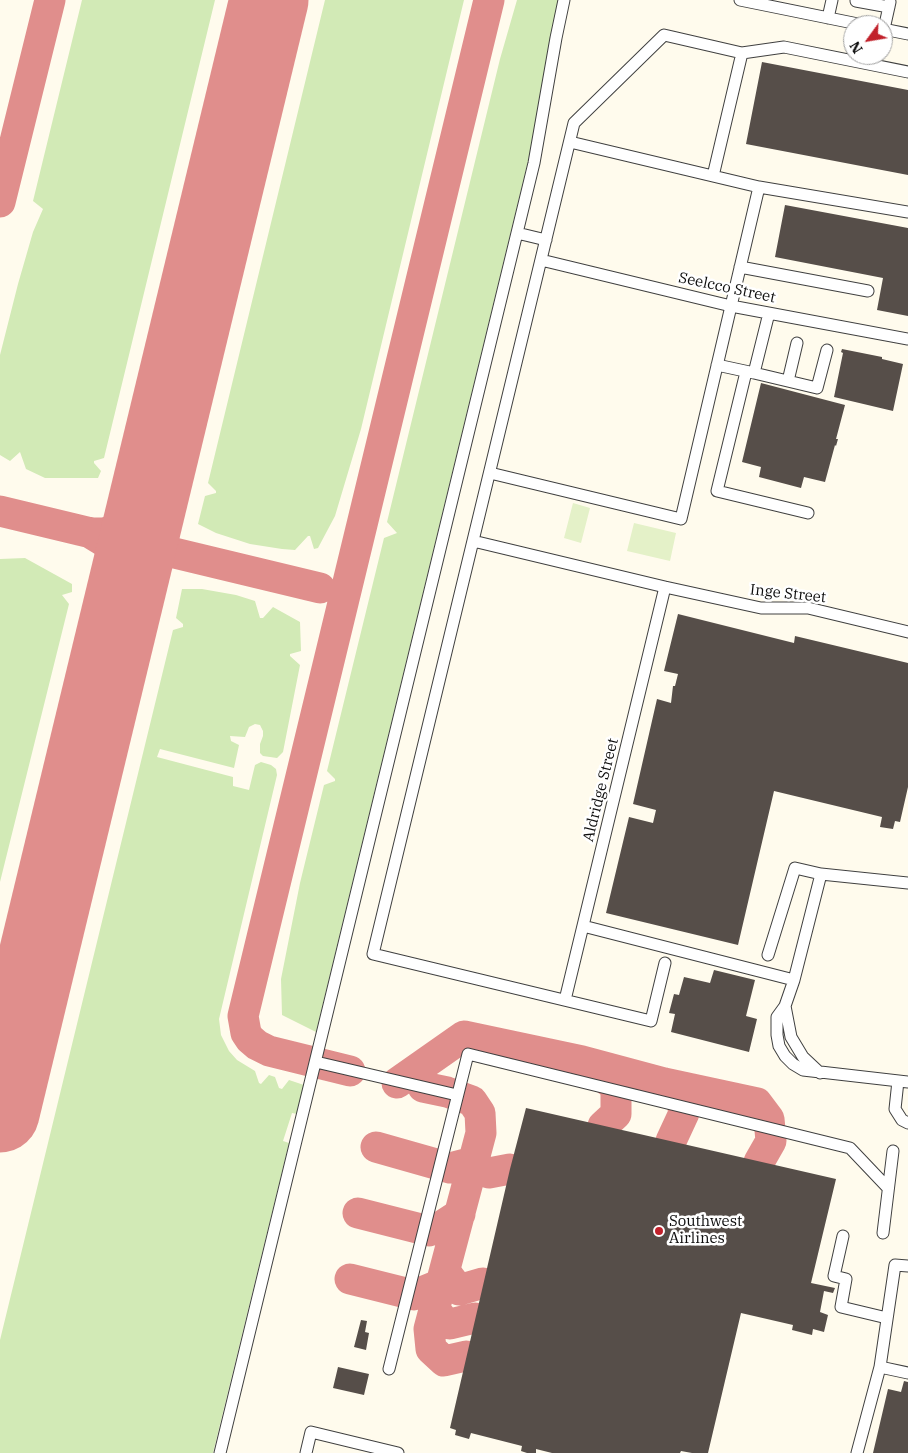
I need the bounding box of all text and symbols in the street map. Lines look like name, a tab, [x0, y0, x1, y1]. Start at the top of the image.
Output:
north arrow	[843, 15, 893, 65]
text: N	[846, 38, 867, 57]
street label: Seelcco Street	[677, 269, 777, 307]
street label: Inge Street	[749, 581, 827, 607]
street label: Aldridge Street	[579, 736, 623, 844]
place label: Southwest Airlines	[669, 1213, 742, 1248]
marker: Southwest Airlines	[653, 1225, 665, 1237]

